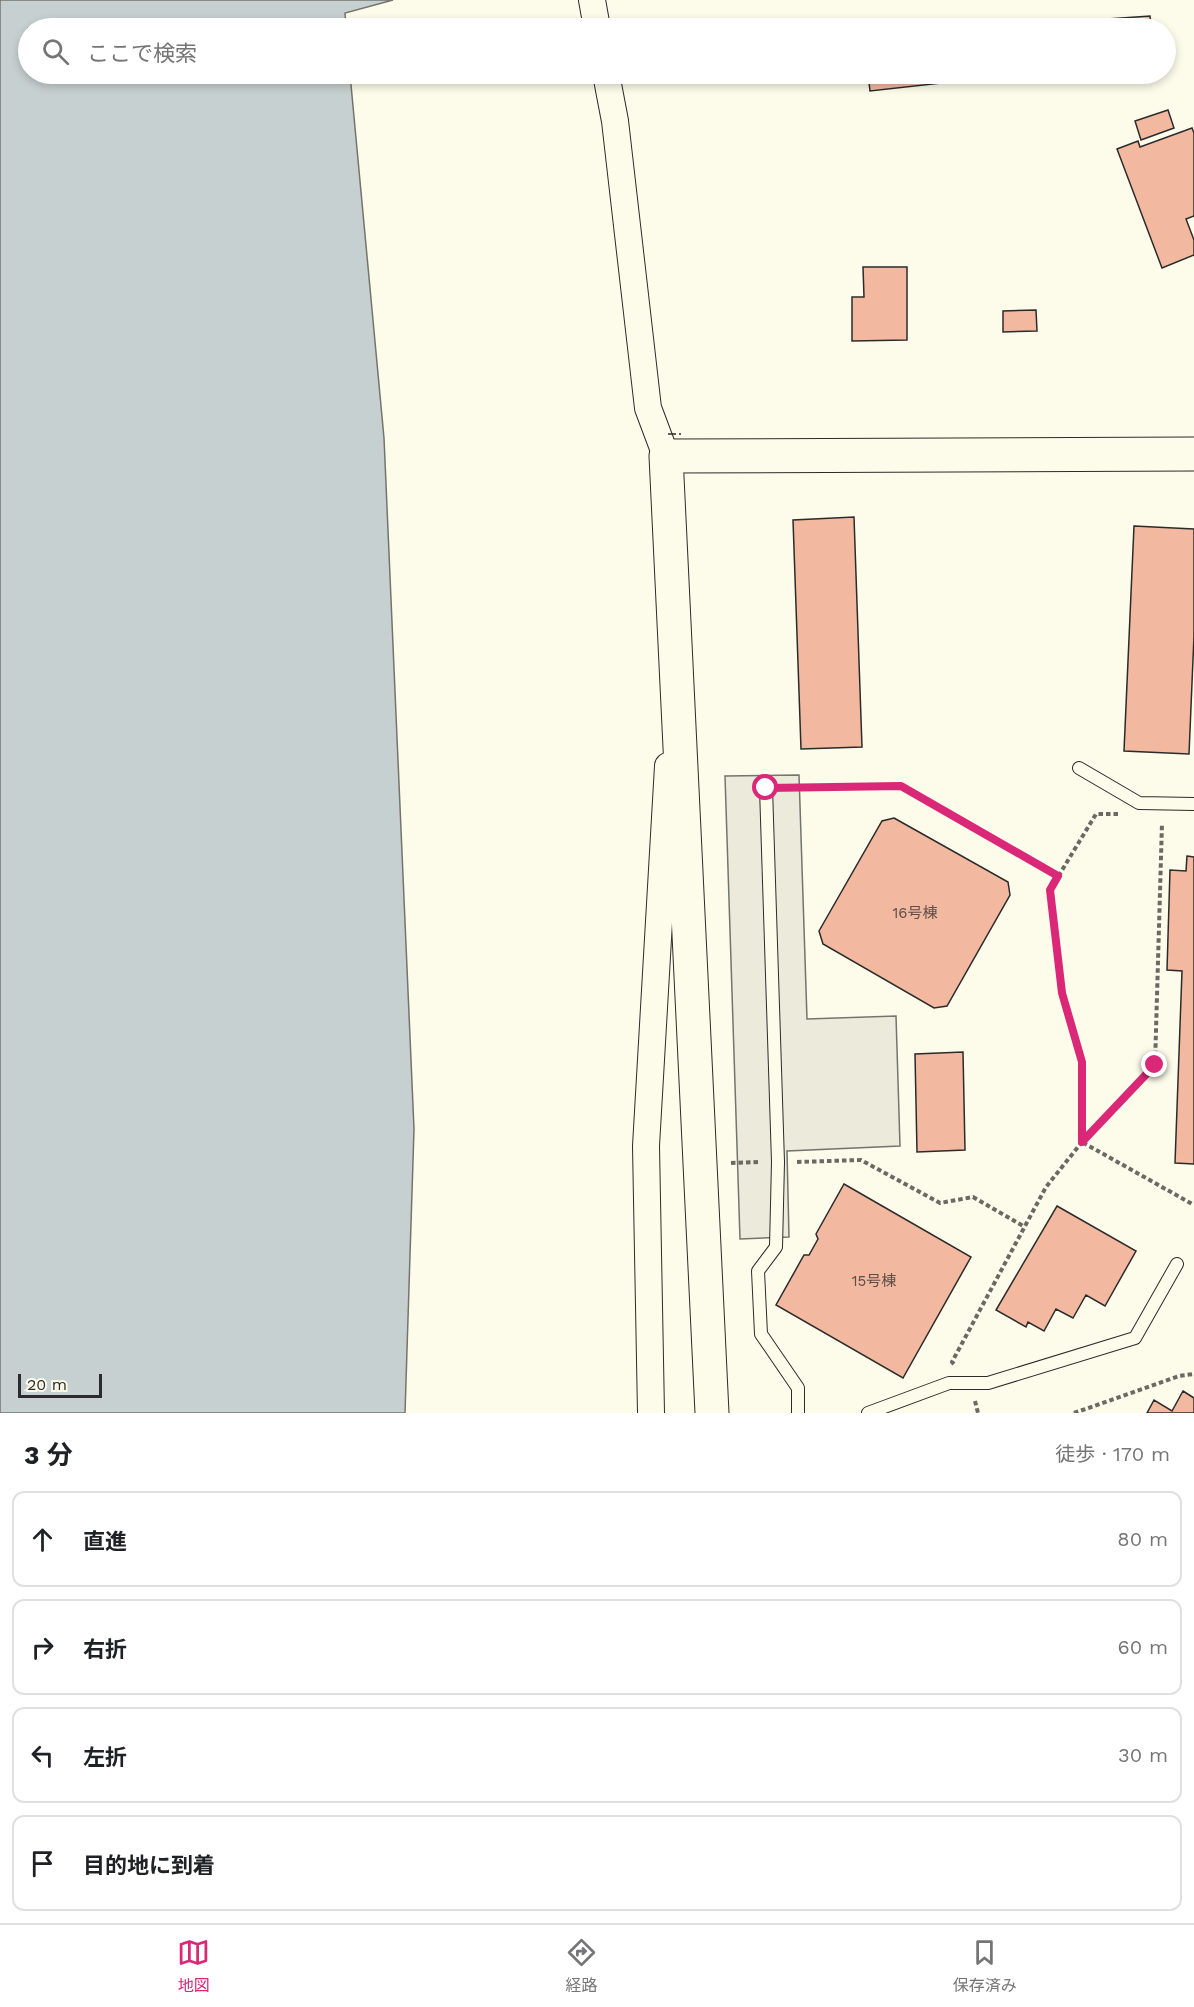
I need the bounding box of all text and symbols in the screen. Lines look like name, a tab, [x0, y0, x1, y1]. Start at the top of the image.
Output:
search box	[18, 18, 1176, 84]
icon: search	[39, 35, 72, 68]
text: ここで検索	[87, 41, 197, 66]
route start	[752, 774, 778, 800]
house number: 16号棟	[893, 904, 937, 922]
route end	[1141, 1051, 1167, 1077]
house number: 15号棟	[852, 1272, 896, 1290]
scale bar	[18, 1371, 102, 1398]
text: 20 m	[27, 1375, 67, 1394]
text: 3 分	[24, 1440, 73, 1470]
text: 徒歩 · 170 m	[1055, 1442, 1170, 1466]
icon: ahead	[26, 1523, 59, 1556]
text: 80 m	[1117, 1527, 1168, 1551]
text: 直進	[83, 1529, 127, 1554]
icon: right	[26, 1631, 59, 1664]
text: 60 m	[1118, 1635, 1168, 1659]
text: 右折	[83, 1637, 127, 1662]
icon: left	[26, 1739, 59, 1772]
text: 30 m	[1118, 1743, 1168, 1767]
text: 左折	[83, 1745, 127, 1770]
icon: arrive	[26, 1847, 59, 1880]
text: 目的地に到着	[83, 1853, 215, 1878]
tab: 地図	[177, 1936, 210, 1996]
tab: 経路	[565, 1936, 598, 1996]
tab: 保存済み	[953, 1936, 1017, 1996]

